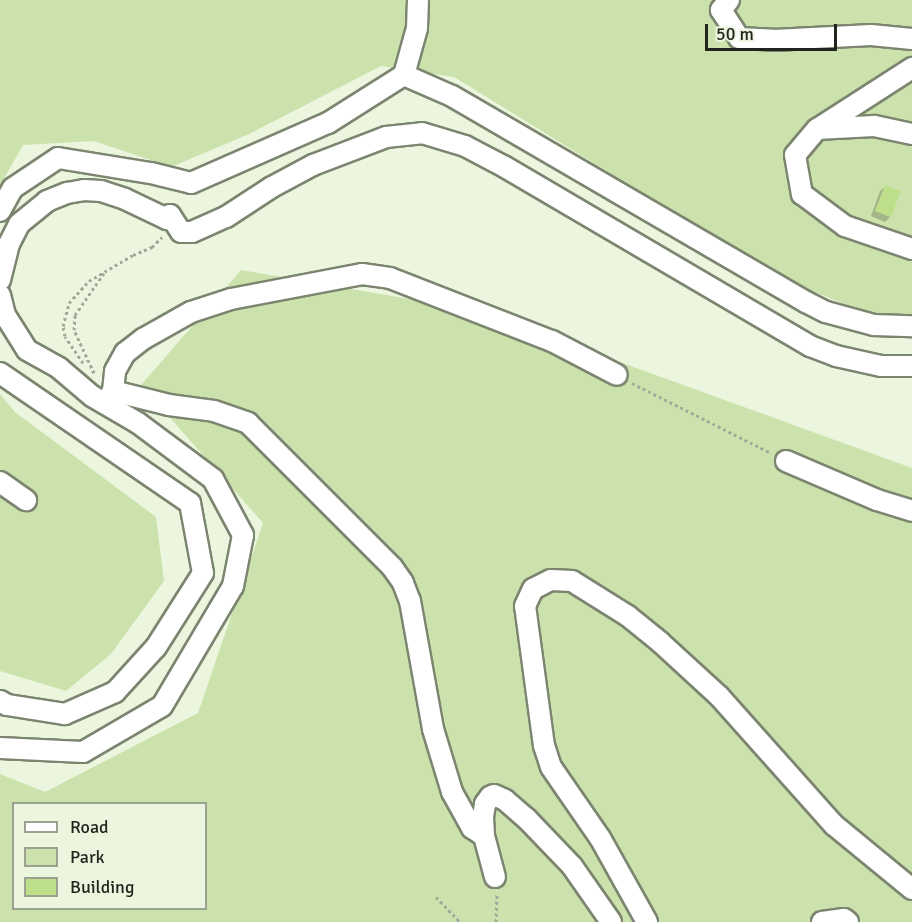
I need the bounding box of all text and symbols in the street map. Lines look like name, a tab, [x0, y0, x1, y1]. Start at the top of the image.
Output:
scale bar	[708, 12, 840, 50]
text: 50 m	[716, 23, 754, 45]
legend	[12, 802, 207, 910]
text: Road	[70, 816, 109, 838]
text: Park	[70, 846, 105, 868]
text: Building	[70, 876, 134, 898]

